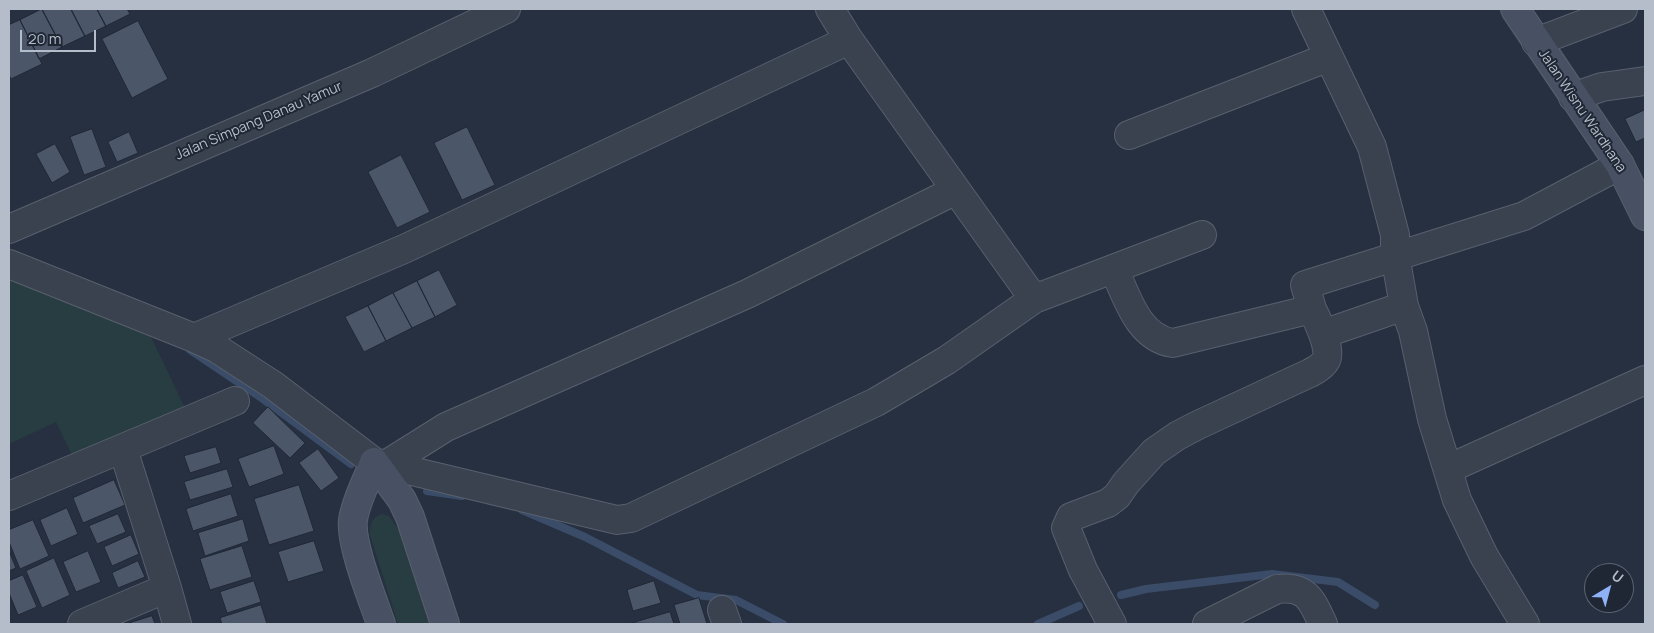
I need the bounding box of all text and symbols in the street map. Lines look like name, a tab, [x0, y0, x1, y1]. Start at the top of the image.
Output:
scale bar	[22, 20, 99, 52]
text: 20 m	[28, 28, 61, 49]
street label: Jalan Wisnu Wardhana	[1535, 46, 1629, 176]
street label: Jalan Simpang Danau Yamur	[173, 78, 345, 164]
north arrow	[1584, 563, 1634, 613]
text: U	[1608, 566, 1627, 587]

